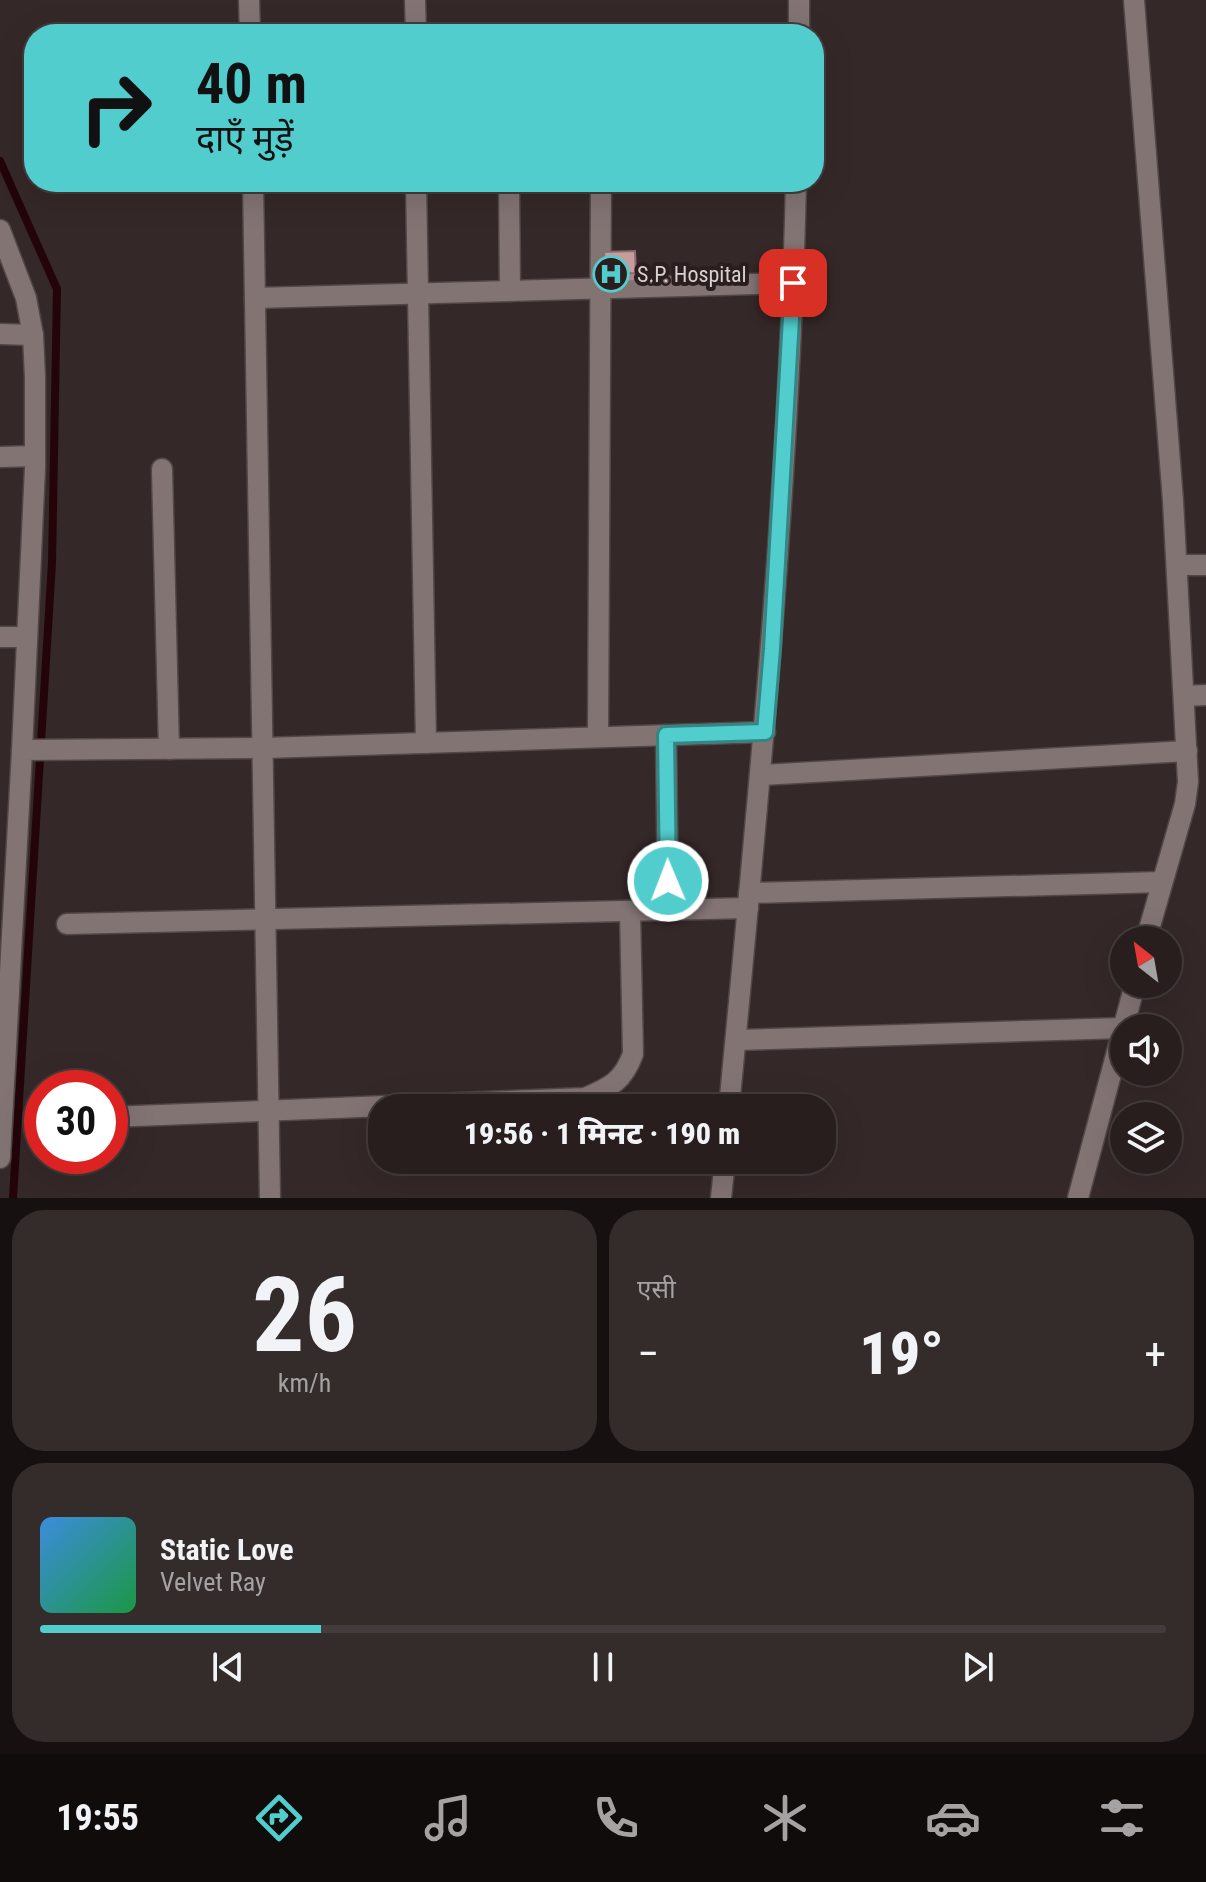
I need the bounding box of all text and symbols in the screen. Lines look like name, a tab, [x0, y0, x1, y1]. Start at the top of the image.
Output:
text: 40 m	[196, 51, 307, 117]
icon: right	[64, 56, 168, 160]
text: दाएँ मुड़ें	[196, 118, 293, 160]
pin	[759, 249, 827, 317]
hospital icon: S.P. Hospital	[592, 255, 630, 293]
icon: arrive	[771, 261, 815, 305]
place label: S.P. Hospital	[637, 262, 746, 287]
position arrow	[626, 839, 710, 923]
north arrow	[1110, 926, 1182, 998]
map controls	[1110, 926, 1182, 1174]
button: sound	[1110, 1014, 1182, 1086]
speed limit sign: 30	[24, 1070, 128, 1174]
button: layers	[1110, 1102, 1182, 1174]
text: 19:56 · 1 मिनट · 190 m	[464, 1116, 740, 1151]
text: 26	[252, 1255, 357, 1376]
text: एसी	[637, 1274, 676, 1304]
text: 19°	[859, 1318, 944, 1389]
text: −	[637, 1328, 659, 1380]
text: +	[1144, 1328, 1166, 1380]
text: km/h	[278, 1368, 331, 1398]
text: Static Love	[160, 1532, 294, 1567]
text: Velvet Ray	[160, 1567, 266, 1597]
icon: previous	[206, 1645, 250, 1689]
icon: pause	[581, 1645, 625, 1689]
icon: next	[956, 1645, 1000, 1689]
icon: directions	[251, 1790, 307, 1846]
icon: music	[420, 1790, 476, 1846]
icon: phone	[588, 1790, 644, 1846]
icon: climate	[757, 1790, 813, 1846]
icon: car	[925, 1790, 981, 1846]
icon: filters	[1094, 1790, 1150, 1846]
text: 19:55	[56, 1797, 139, 1839]

